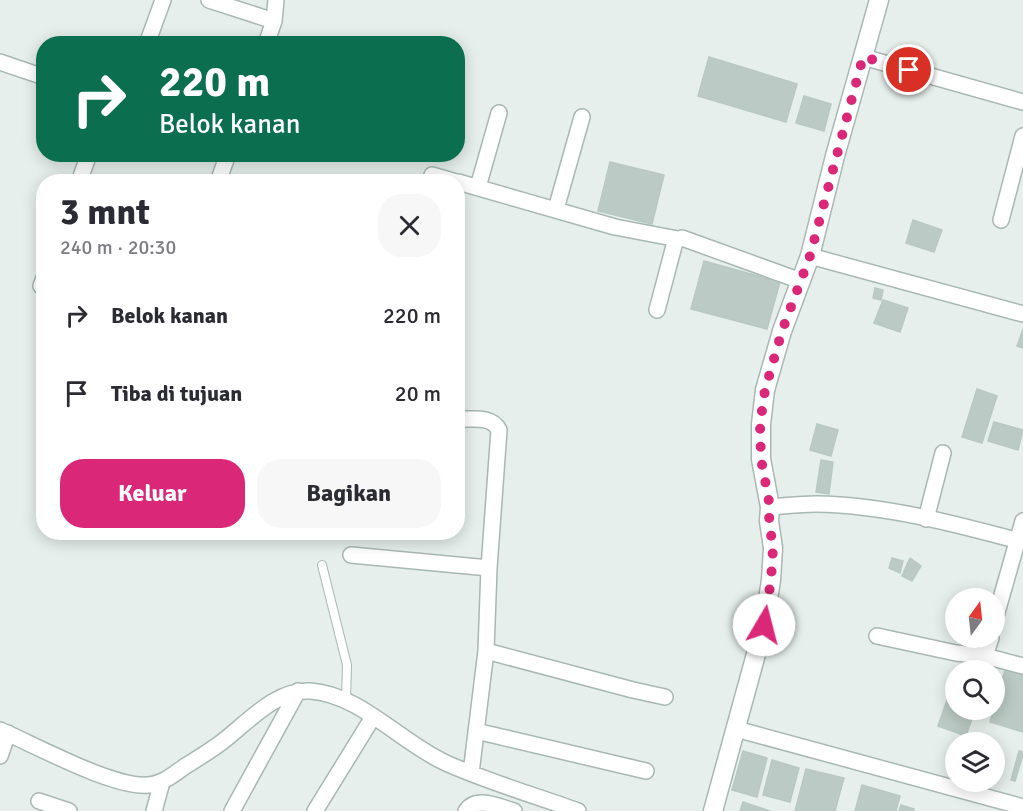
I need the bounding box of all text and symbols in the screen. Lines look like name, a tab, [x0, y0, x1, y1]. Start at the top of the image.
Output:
pin	[883, 44, 934, 95]
icon: arrive	[892, 53, 925, 86]
text: 220 m	[159, 57, 270, 108]
icon: right	[60, 60, 138, 138]
text: Belok kanan	[159, 108, 300, 141]
text: 3 mnt	[60, 190, 150, 235]
button: close	[378, 194, 441, 257]
text: 240 m · 20:30	[60, 235, 176, 260]
icon: right	[60, 299, 93, 332]
text: Belok kanan	[111, 302, 228, 329]
text: 220 m	[383, 302, 441, 329]
icon: arrive	[60, 377, 93, 410]
text: Tiba di tujuan	[111, 380, 242, 407]
text: 20 m	[395, 380, 441, 407]
button: Keluar	[60, 459, 245, 528]
button: Bagikan	[257, 459, 441, 528]
north arrow	[945, 588, 1005, 648]
map controls	[945, 588, 1005, 792]
position arrow	[732, 593, 796, 657]
button: search	[945, 660, 1005, 720]
button: layers	[945, 732, 1005, 792]

